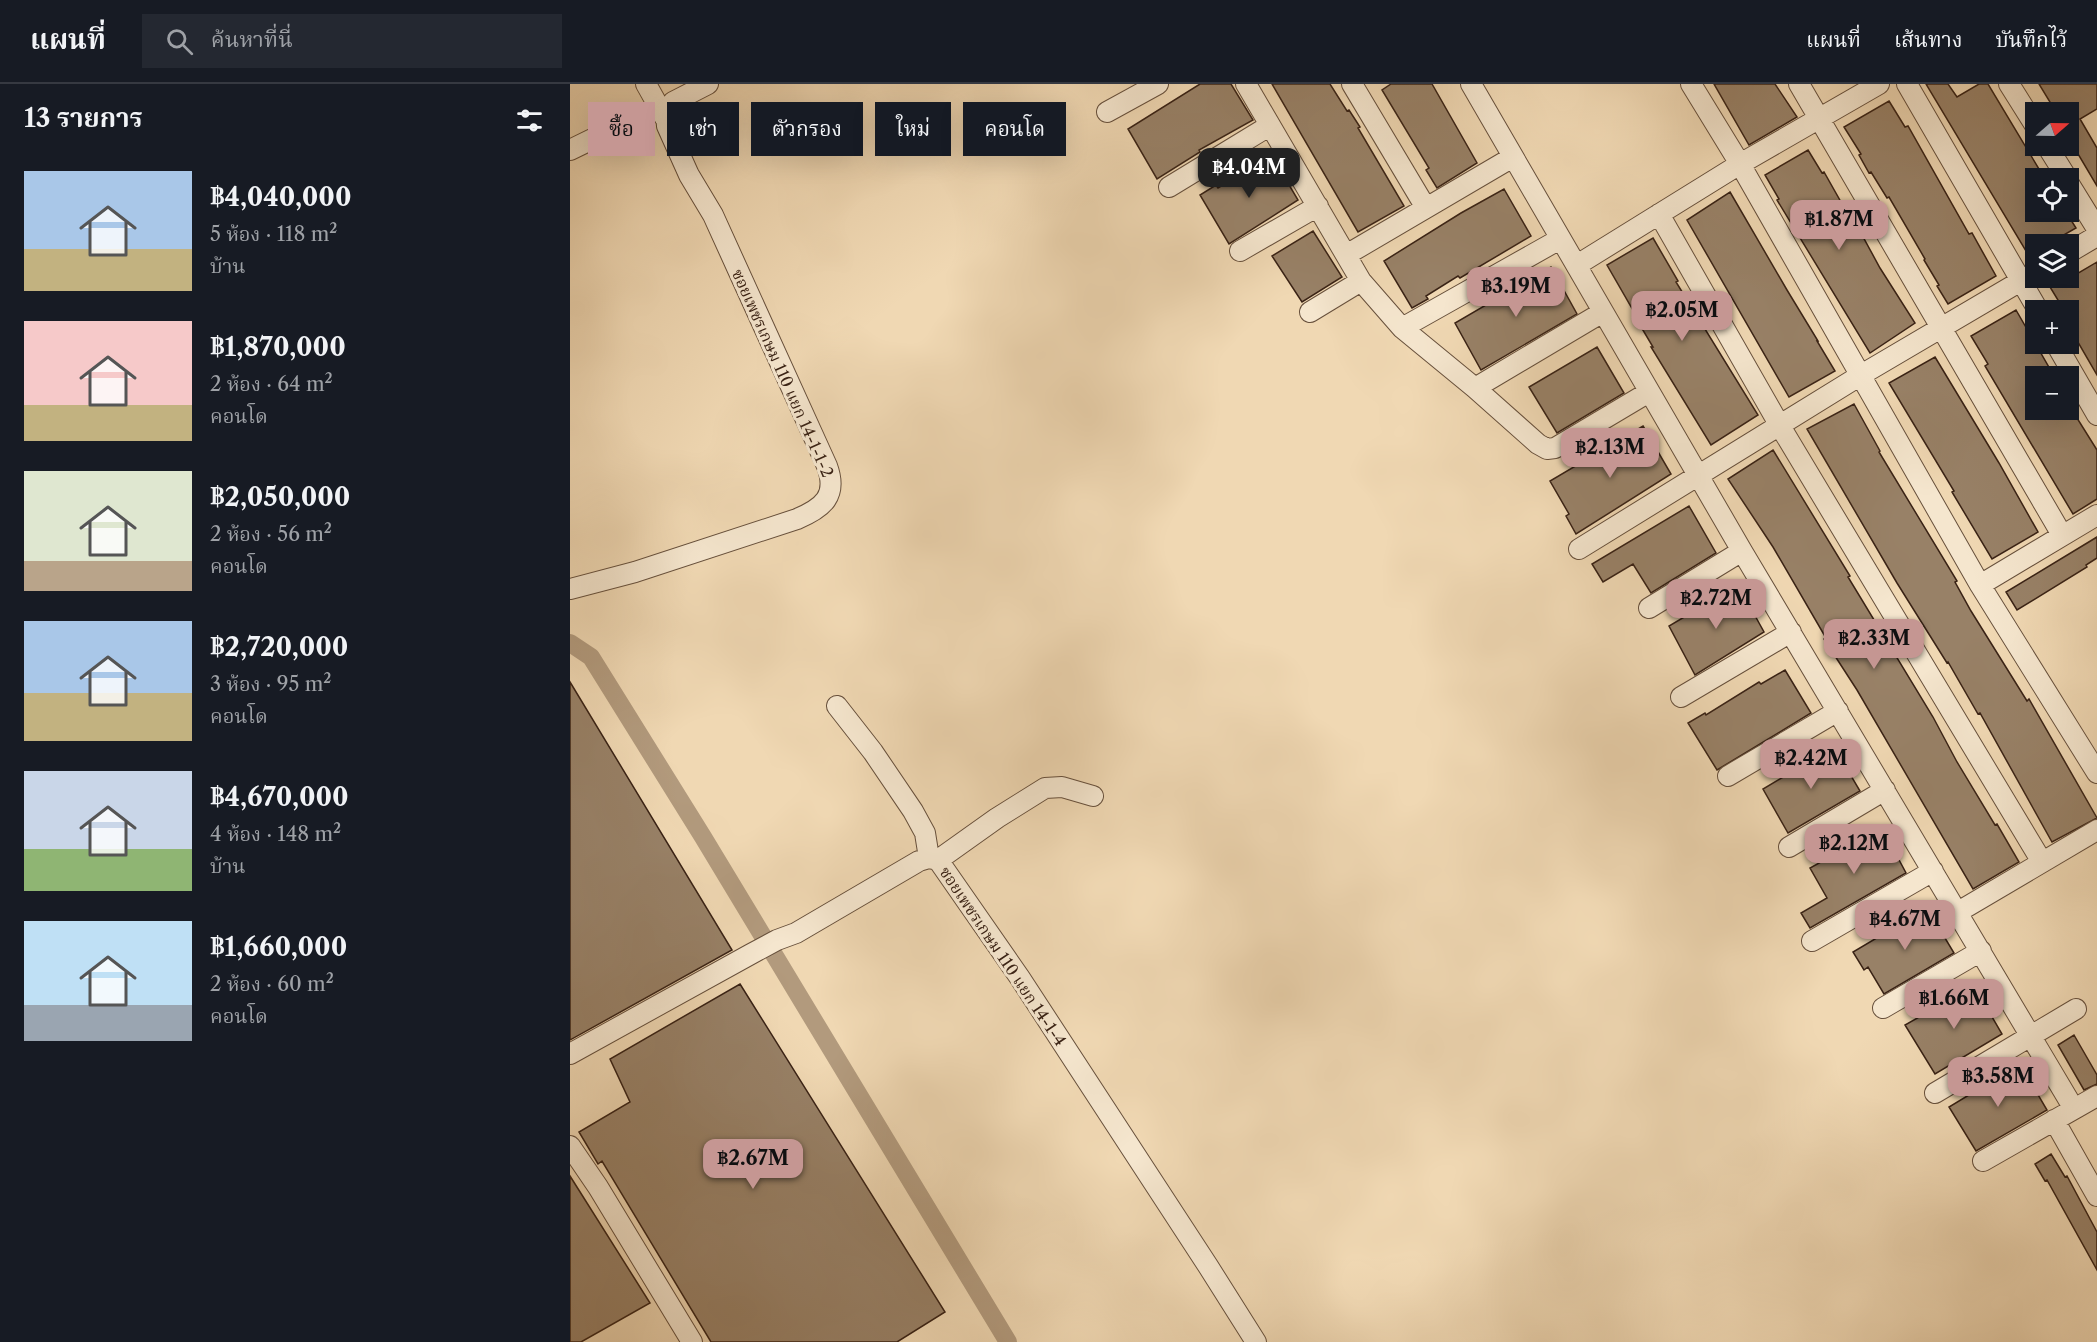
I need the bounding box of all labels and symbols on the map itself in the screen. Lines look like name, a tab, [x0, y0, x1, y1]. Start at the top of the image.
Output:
north arrow	[2025, 102, 2079, 156]
pin: ฿4.04M	[1200, 148, 1298, 199]
pin: ฿1.87M	[1790, 200, 1888, 251]
street label: ซอยเพชรเกษม 110 แยก 14-1-1-2	[728, 266, 838, 480]
pin: ฿3.19M	[1467, 267, 1565, 318]
pin: ฿2.05M	[1633, 291, 1731, 342]
pin: ฿2.13M	[1561, 428, 1659, 479]
pin: ฿2.72M	[1667, 579, 1765, 630]
pin: ฿2.33M	[1825, 619, 1923, 670]
pin: ฿2.42M	[1762, 739, 1860, 790]
pin: ฿2.12M	[1805, 824, 1903, 875]
street label: ซอยเพชรเกษม 110 แยก 14-1-4	[935, 863, 1071, 1049]
pin: ฿4.67M	[1856, 900, 1954, 951]
pin: ฿1.66M	[1905, 979, 2003, 1030]
pin: ฿3.58M	[1949, 1057, 2047, 1108]
pin: ฿2.67M	[704, 1139, 802, 1190]

